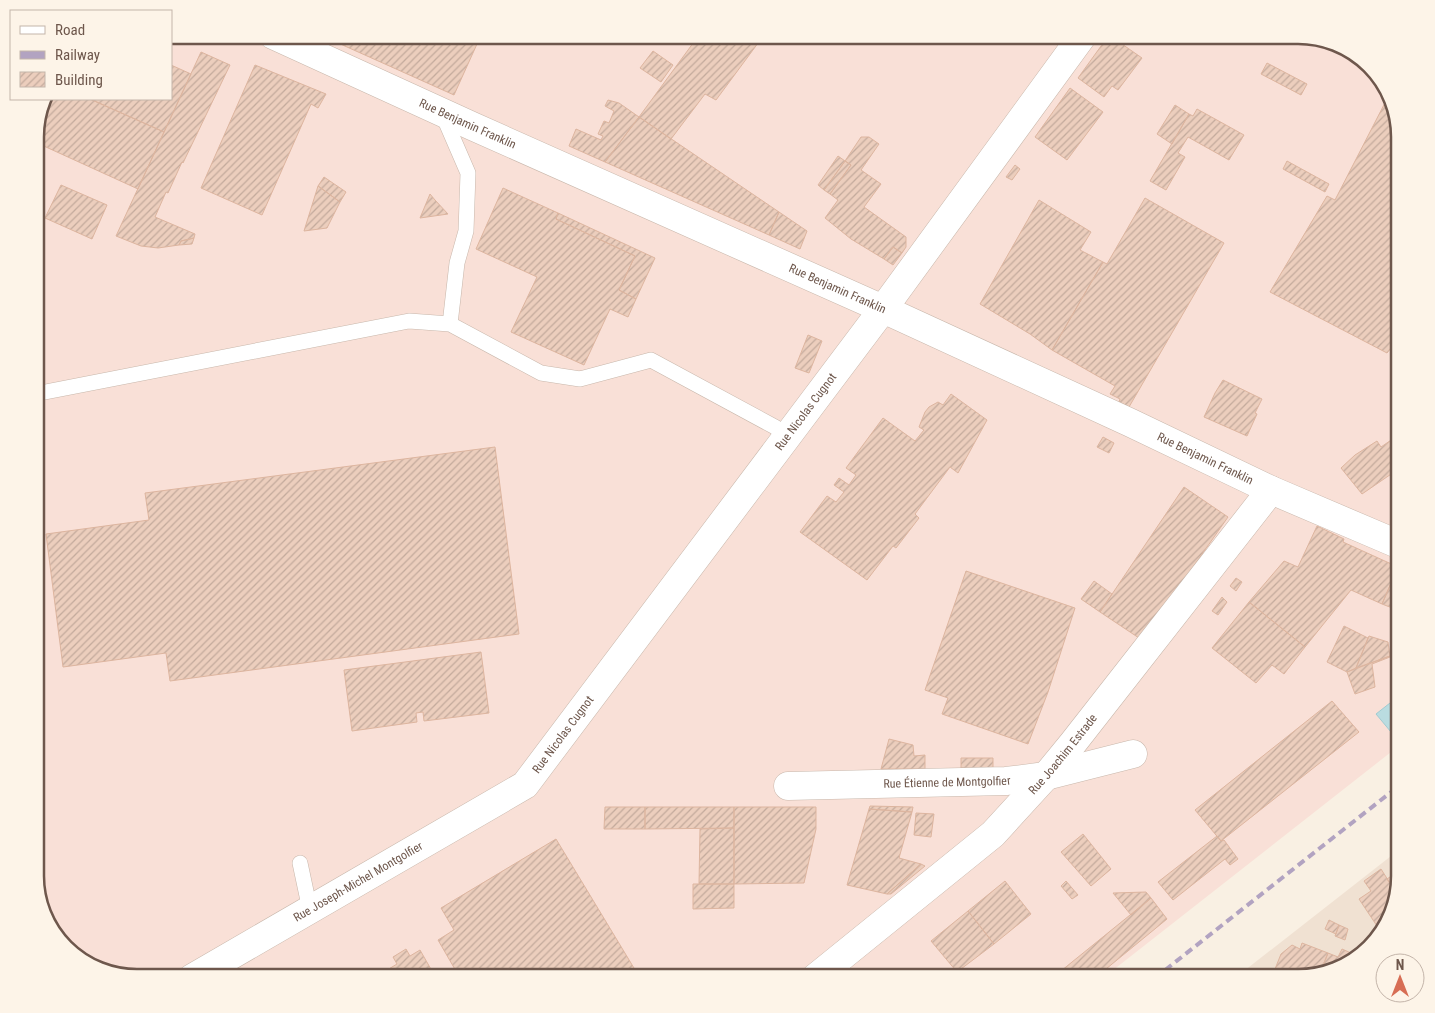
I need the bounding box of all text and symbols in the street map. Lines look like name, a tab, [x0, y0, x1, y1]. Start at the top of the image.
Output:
legend	[10, 10, 172, 100]
text: Road	[55, 21, 85, 39]
text: Railway	[55, 46, 100, 64]
text: Building	[55, 71, 103, 89]
street label: Rue Benjamin Franklin	[417, 96, 518, 152]
street label: Rue Benjamin Franklin	[787, 261, 888, 317]
street label: Rue Nicolas Cugnot	[772, 370, 840, 453]
street label: Rue Benjamin Franklin	[1155, 430, 1256, 488]
street label: Rue Nicolas Cugnot	[529, 693, 597, 776]
street label: Rue Joachim Estrade	[1026, 711, 1100, 797]
street label: Rue Étienne de Montgolfier	[883, 773, 1012, 791]
street label: Rue Joseph-Michel Montgolfier	[291, 839, 425, 925]
north arrow	[1375, 953, 1425, 1003]
text: N	[1396, 957, 1404, 973]

